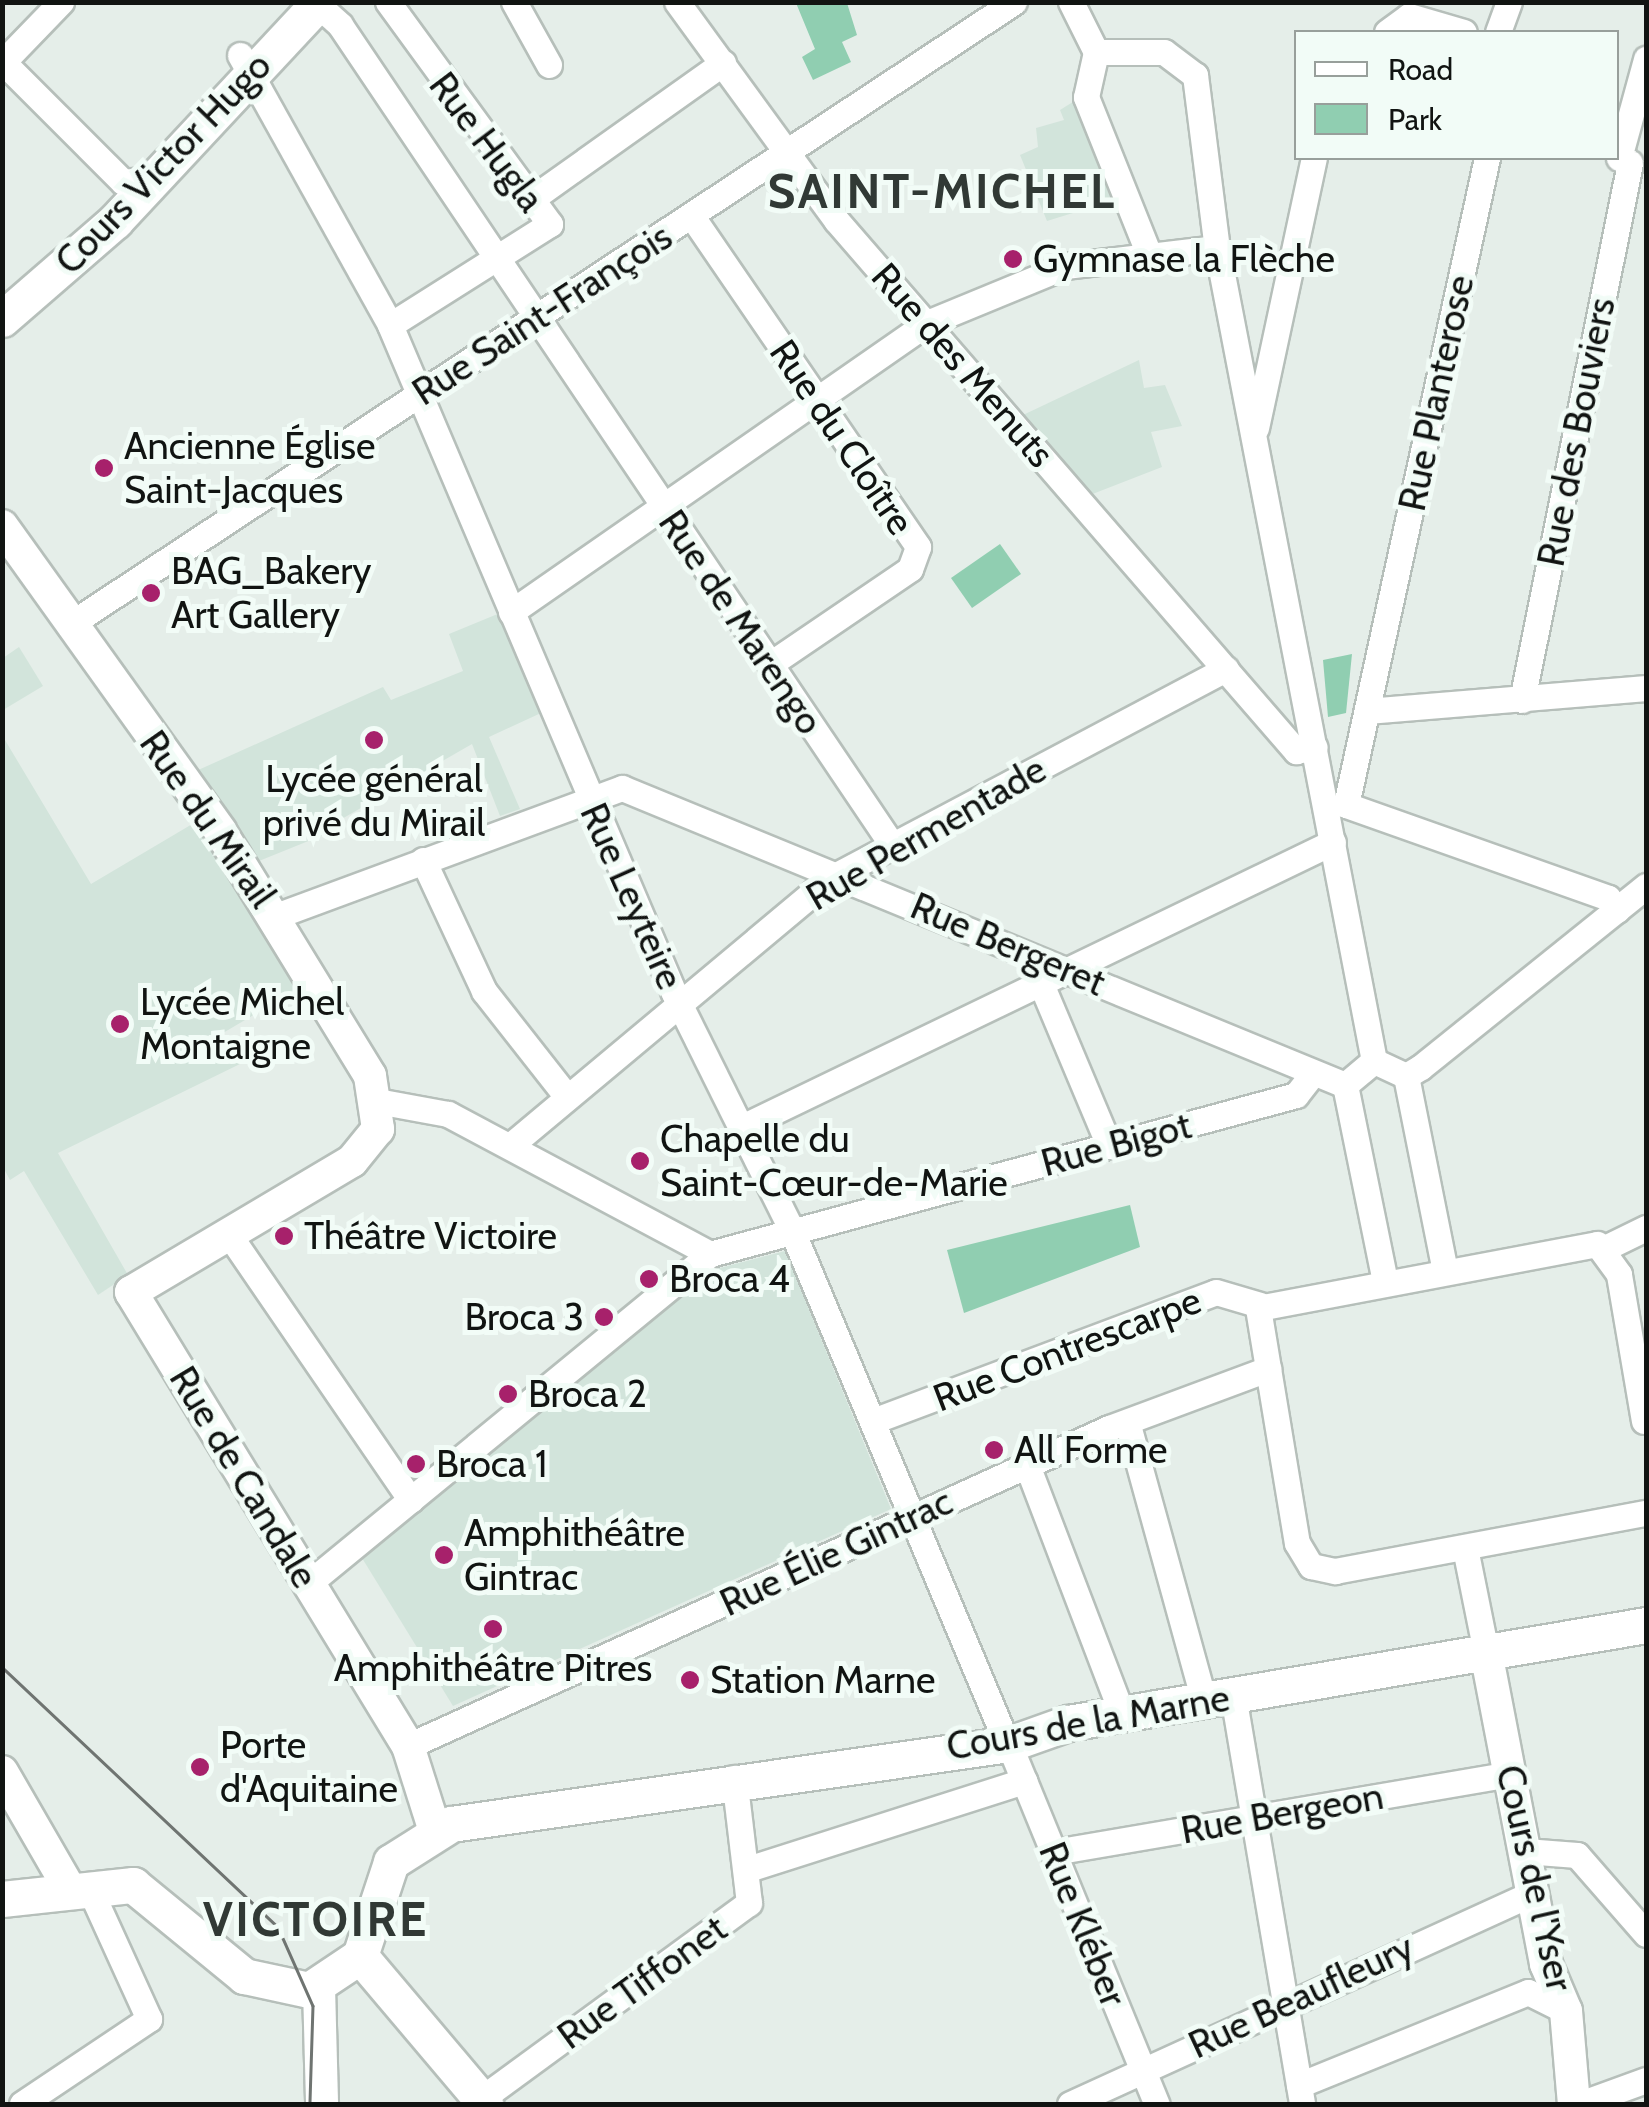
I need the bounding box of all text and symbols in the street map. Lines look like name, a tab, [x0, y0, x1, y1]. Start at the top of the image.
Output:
legend	[1294, 30, 1619, 160]
street label: Cours Victor Hugo	[46, 43, 280, 283]
text: Road	[1388, 51, 1453, 88]
street label: Rue Hugla	[420, 63, 554, 221]
text: Park	[1388, 101, 1442, 138]
district label: SAINT-MICHEL	[768, 163, 1116, 221]
street label: Rue Saint-François	[404, 213, 680, 415]
place label: Gymnase la Flèche	[1033, 236, 1335, 282]
marker: Gymnase la Flèche	[1002, 248, 1024, 270]
street label: Rue des Menuts	[862, 254, 1064, 476]
street label: Rue Planterose	[1389, 271, 1483, 515]
street label: Rue des Bouviers	[1528, 294, 1624, 570]
street label: Rue du Cloître	[760, 331, 924, 543]
place label: Ancienne Église Saint-Jacques	[124, 423, 376, 512]
marker: Ancienne Église Saint-Jacques	[93, 457, 115, 479]
street label: Rue de Marengo	[649, 501, 833, 743]
place label: BAG_Bakery Art Gallery	[171, 548, 371, 638]
marker: BAG_Bakery Art Gallery	[140, 582, 162, 604]
street label: Rue du Mirail	[130, 722, 286, 916]
marker: Lycée général privé du Mirail	[363, 729, 385, 751]
street label: Rue Permentade	[798, 746, 1054, 920]
place label: Lycée général privé du Mirail	[263, 756, 485, 846]
street label: Rue Leyteire	[571, 796, 693, 996]
street label: Rue Bergeret	[904, 883, 1112, 1005]
place label: Lycée Michel Montaigne	[140, 979, 344, 1068]
marker: Lycée Michel Montaigne	[109, 1013, 131, 1035]
street label: Rue Bigot	[1036, 1102, 1196, 1186]
place label: Chapelle du Saint-Cœur-de-Marie	[660, 1116, 1008, 1206]
marker: Chapelle du Saint-Cœur-de-Marie	[629, 1150, 651, 1172]
place label: Théâtre Victoire	[304, 1213, 557, 1259]
marker: Théâtre Victoire	[273, 1225, 295, 1247]
place label: Broca 4	[669, 1256, 790, 1302]
marker: Broca 4	[638, 1268, 660, 1290]
street label: Rue Contrescarpe	[927, 1277, 1207, 1421]
place label: Broca 3	[465, 1294, 584, 1340]
marker: Broca 3	[593, 1306, 615, 1328]
street label: Rue de Candale	[160, 1358, 328, 1596]
place label: Broca 2	[528, 1371, 647, 1417]
marker: Broca 2	[497, 1383, 519, 1405]
place label: All Forme	[1014, 1427, 1168, 1473]
marker: All Forme	[983, 1439, 1005, 1461]
place label: Broca 1	[436, 1441, 547, 1487]
marker: Broca 1	[405, 1453, 427, 1475]
street label: Rue Élie Gintrac	[713, 1478, 959, 1626]
place label: Amphithéâtre Gintrac	[464, 1510, 685, 1600]
marker: Amphithéâtre Gintrac	[433, 1544, 455, 1566]
marker: Amphithéâtre Pitres	[482, 1618, 504, 1640]
place label: Amphithéâtre Pitres	[334, 1645, 652, 1691]
place label: Station Marne	[710, 1657, 935, 1703]
marker: Station Marne	[679, 1669, 701, 1691]
street label: Cours de la Marne	[943, 1675, 1233, 1769]
place label: Porte d'Aquitaine	[220, 1722, 398, 1812]
marker: Porte d'Aquitaine	[189, 1756, 211, 1778]
street label: Cours de l'Yser	[1487, 1761, 1583, 1995]
street label: Rue Bergeon	[1177, 1773, 1387, 1853]
street label: Rue Kléber	[1030, 1835, 1136, 2013]
district label: VICTOIRE	[203, 1891, 429, 1949]
street label: Rue Tiffonet	[549, 1906, 735, 2058]
street label: Rue Beaufleury	[1181, 1924, 1421, 2068]

